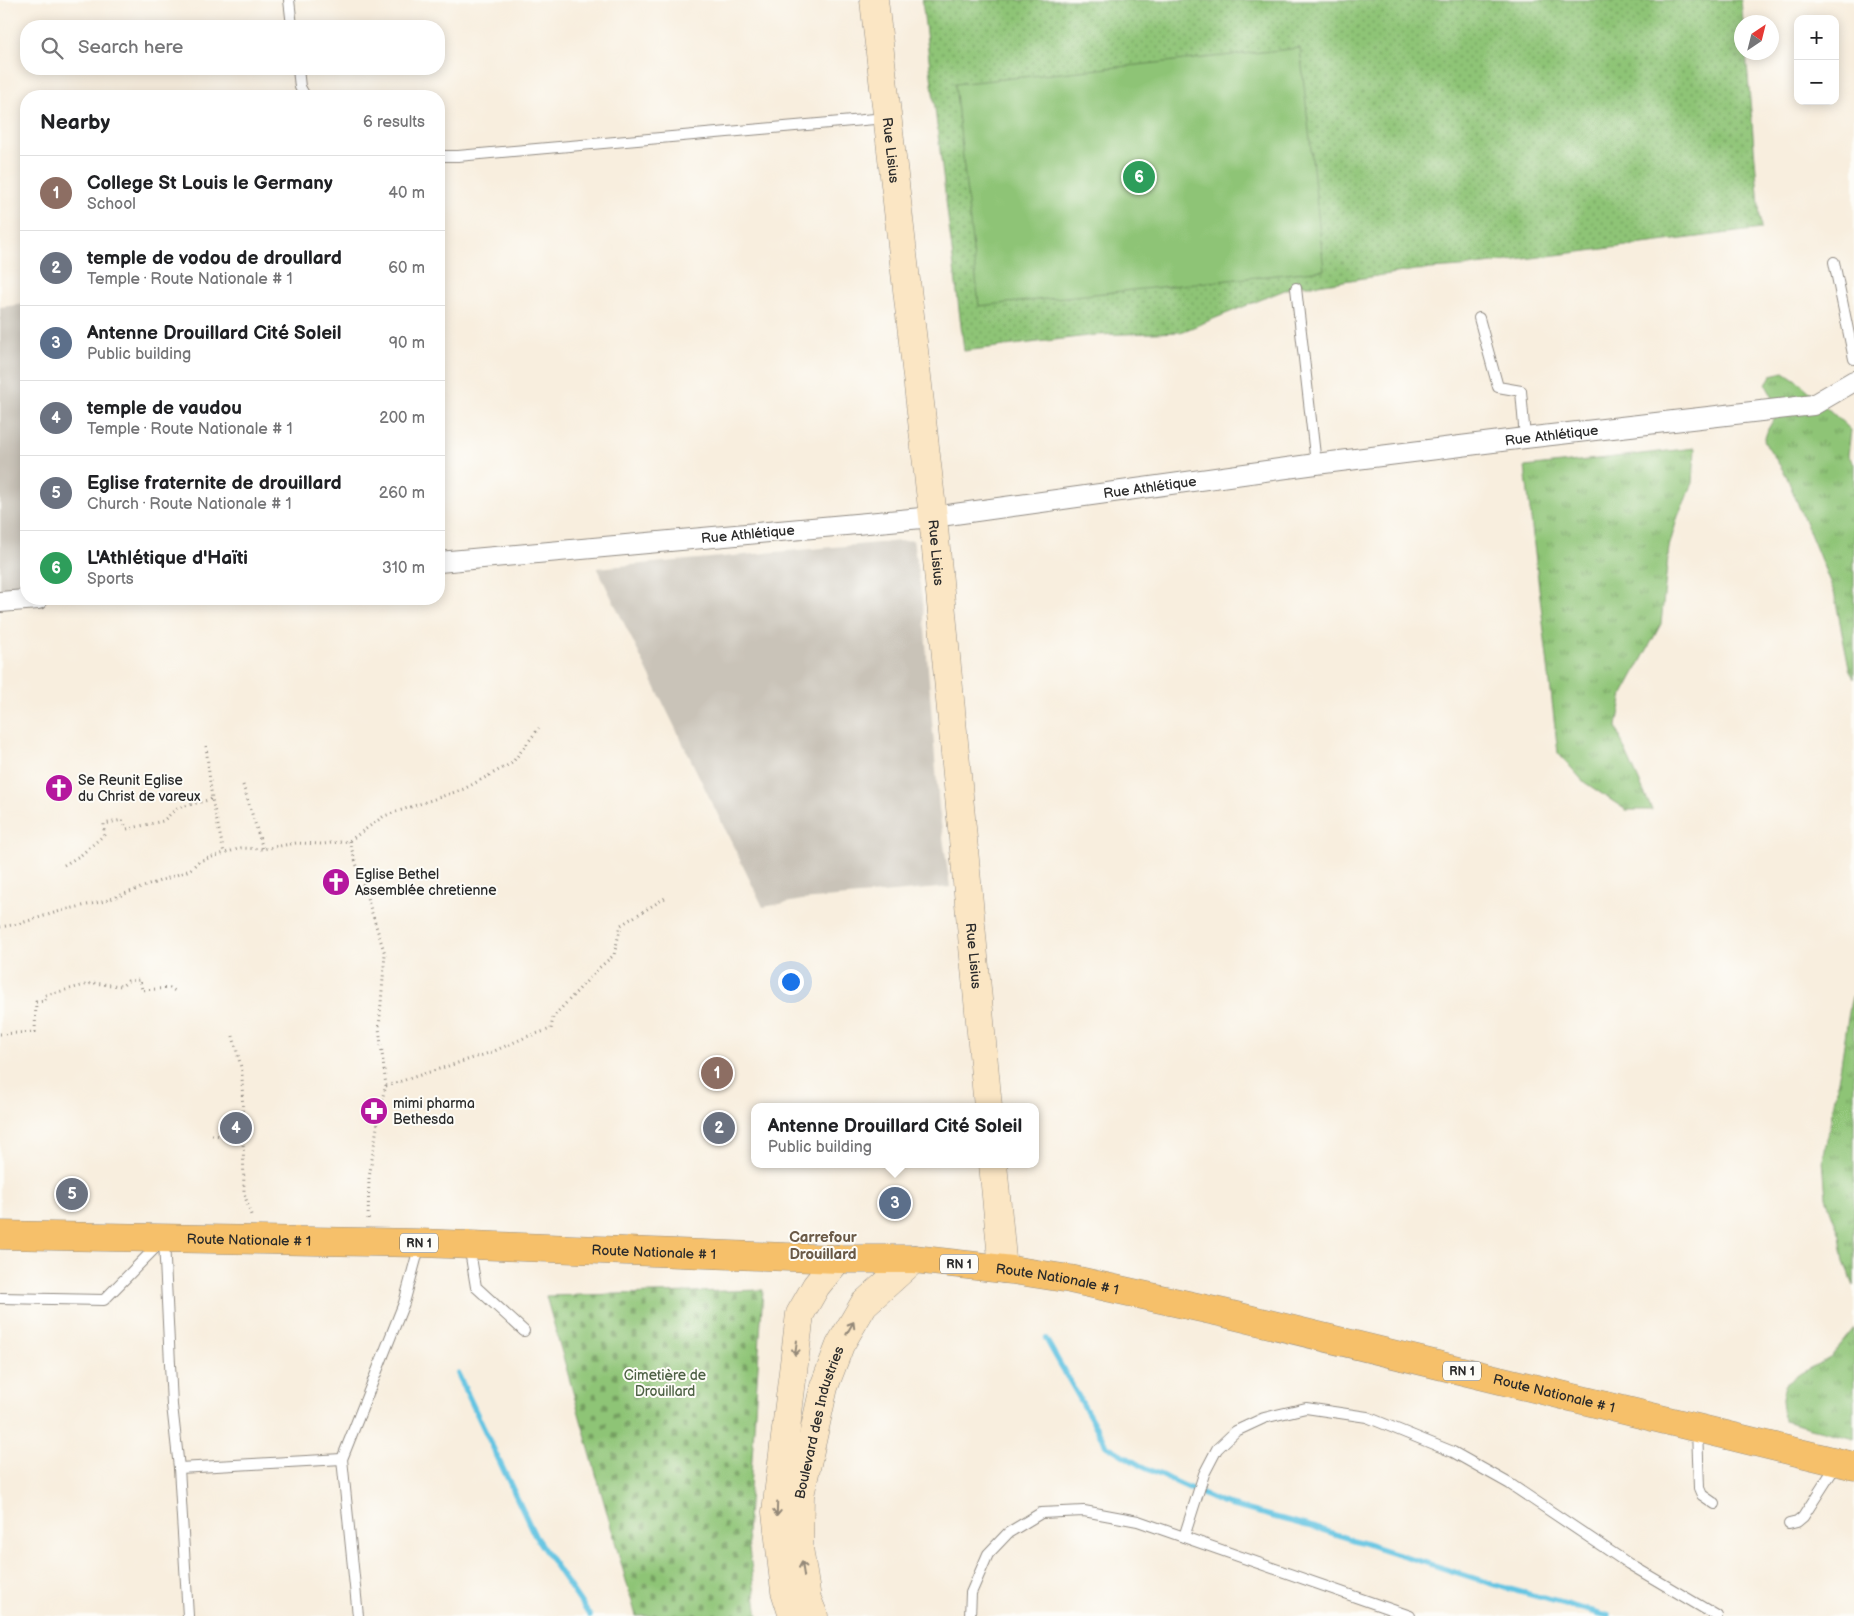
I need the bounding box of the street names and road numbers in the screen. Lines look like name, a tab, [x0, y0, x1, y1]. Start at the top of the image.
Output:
street label: Rue Lisius	[878, 116, 903, 184]
street label: Rue Athlétique	[1504, 422, 1599, 449]
street label: Rue Athlétique	[1102, 473, 1198, 502]
street label: Rue Lisius	[924, 519, 947, 586]
street label: Rue Athlétique	[700, 522, 795, 547]
street label: Rue Lisius	[962, 922, 985, 990]
street label: Route Nationale # 1	[186, 1231, 311, 1250]
road number: RN 1	[400, 1234, 438, 1252]
street label: Route Nationale # 1	[591, 1242, 716, 1263]
road number: RN 1	[940, 1254, 978, 1274]
street label: Route Nationale # 1	[995, 1260, 1120, 1299]
street label: Boulevard des Industries	[791, 1344, 848, 1501]
road number: RN 1	[1443, 1362, 1481, 1380]
street label: Route Nationale # 1	[1491, 1371, 1617, 1417]

